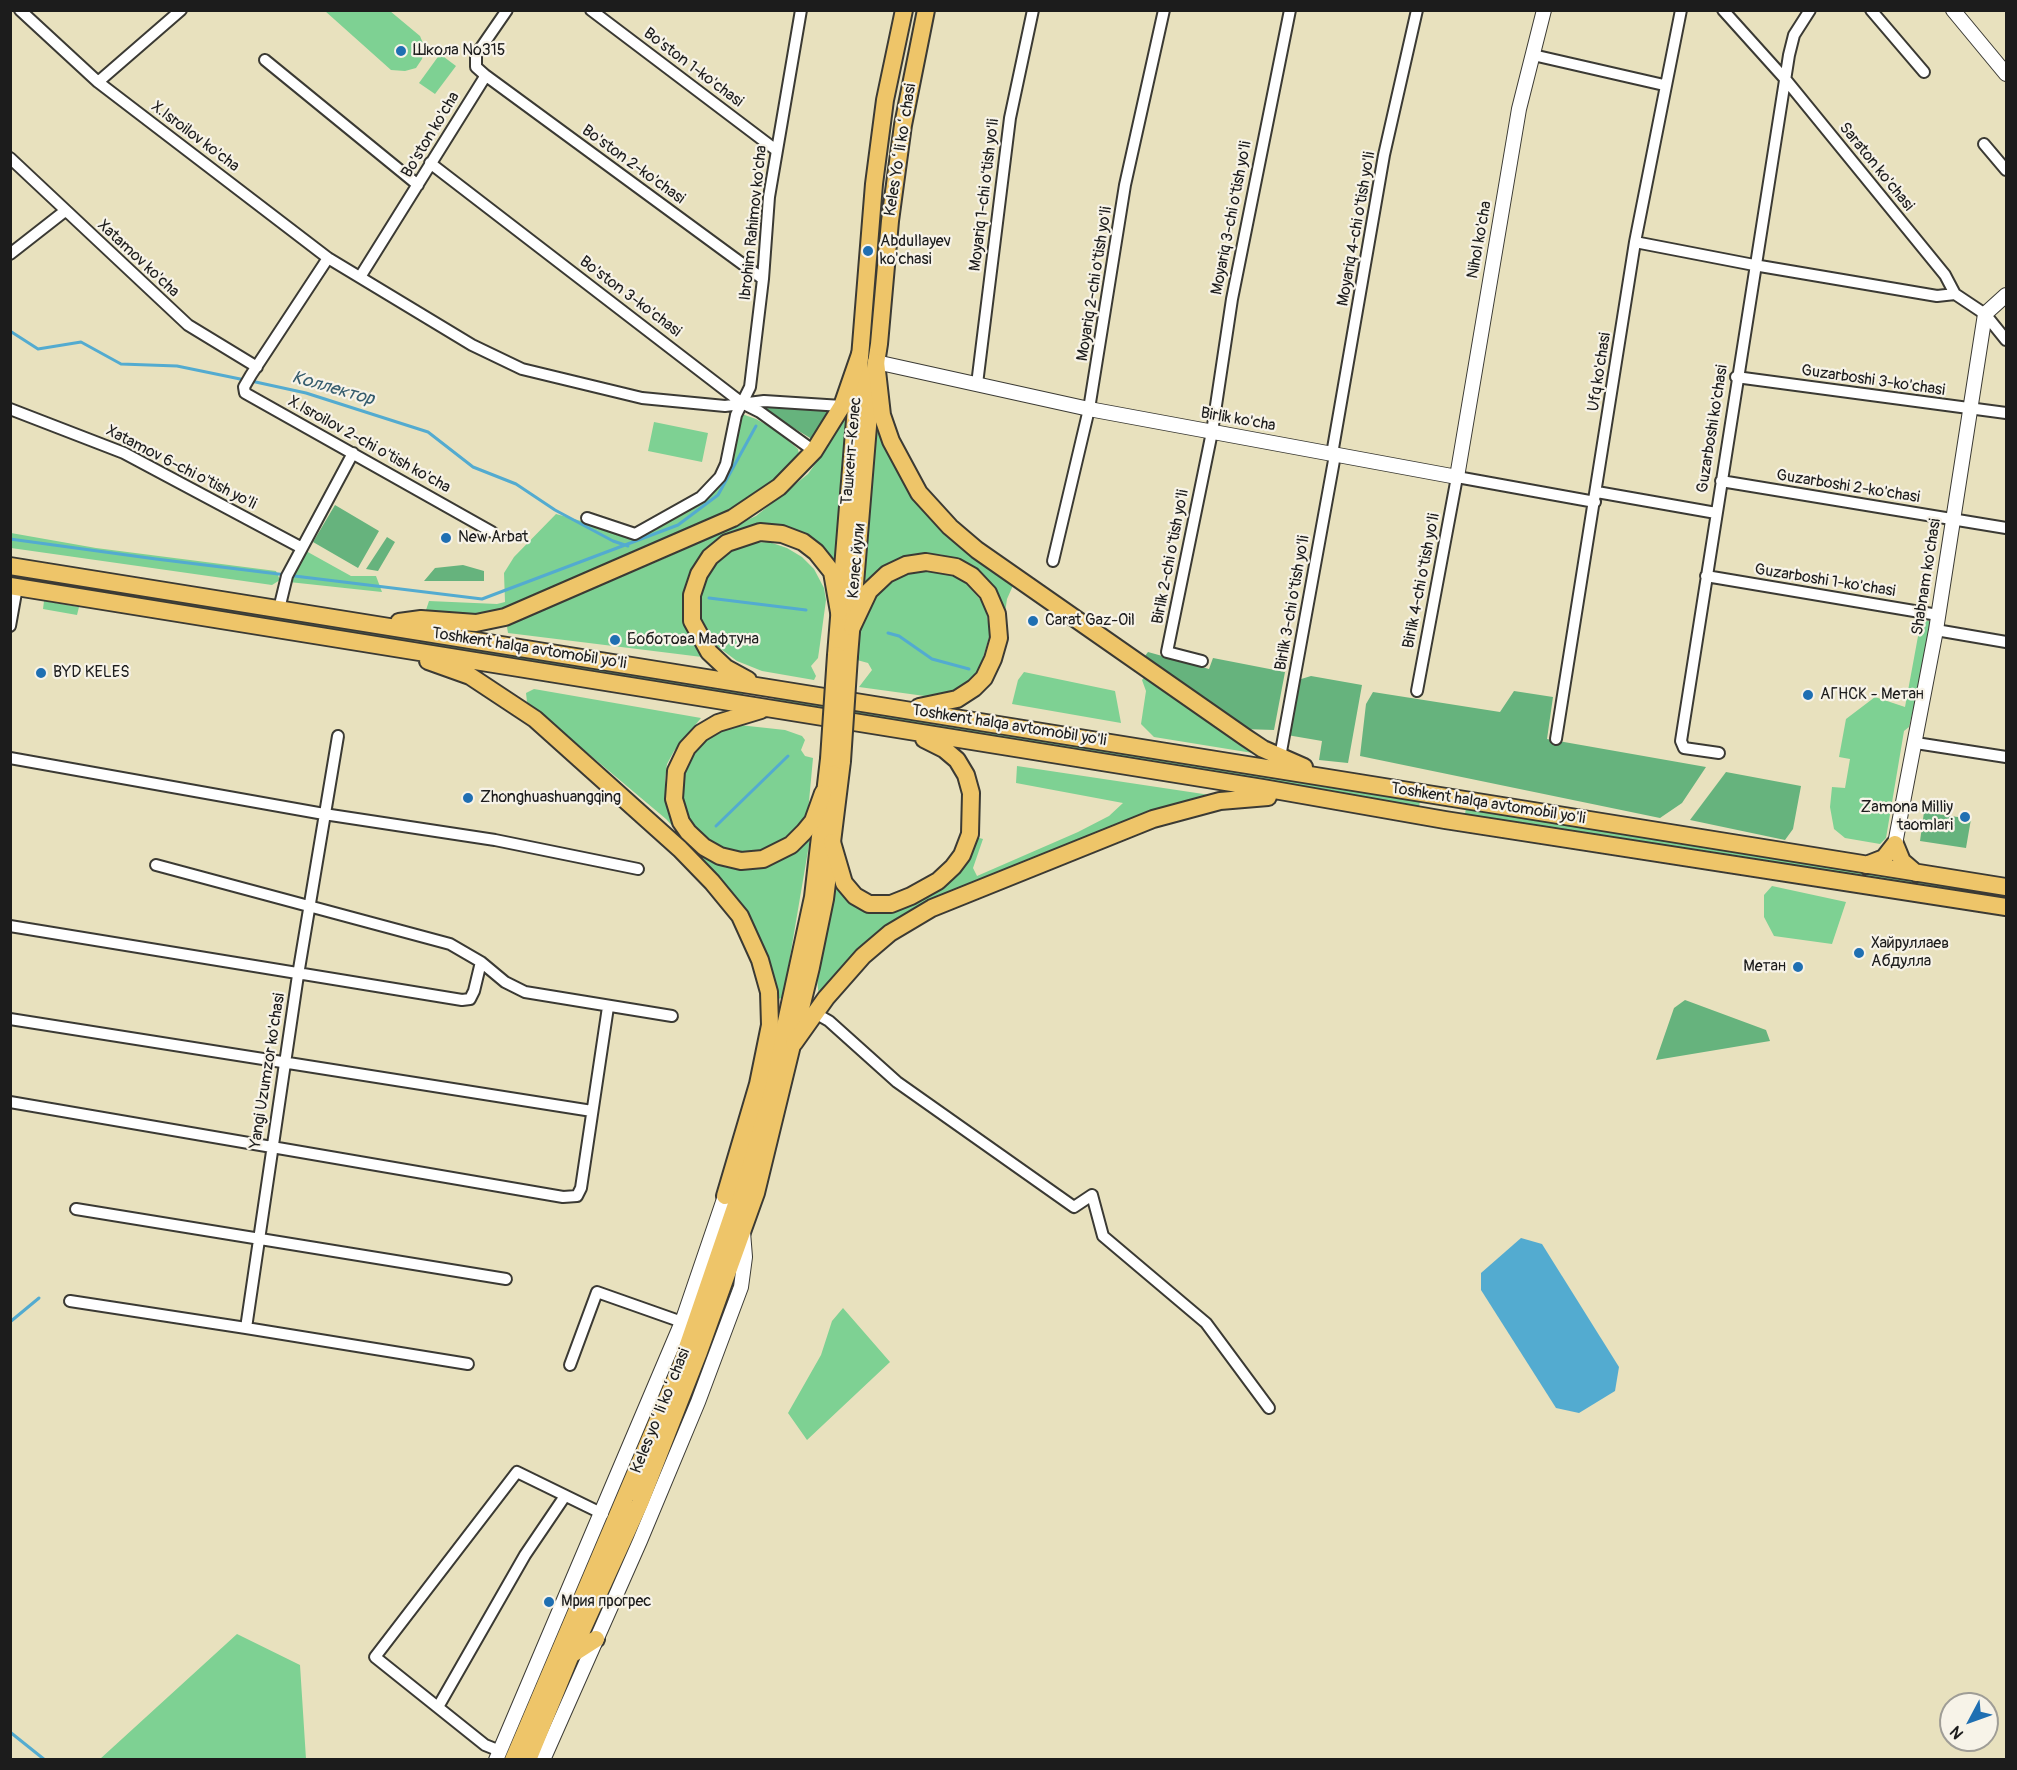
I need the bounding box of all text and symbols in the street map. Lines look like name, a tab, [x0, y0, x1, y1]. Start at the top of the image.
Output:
street label: Bo'ston 1-ko'chasi	[639, 24, 747, 112]
place label: Школа №315	[413, 41, 506, 61]
marker: Школа №315	[394, 44, 408, 58]
street label: Keles Yoʻli koʻchasi	[881, 82, 921, 218]
street label: Bo'ston ko'cha	[398, 89, 464, 181]
street label: X.Isroilov ko'cha	[147, 98, 243, 176]
street label: Moyariq 1-chi o'tish yo'li	[966, 118, 1004, 272]
street label: Saraton ko'chasi	[1834, 119, 1918, 215]
street label: Bo'ston 2-ko'chasi	[578, 121, 688, 209]
street label: Moyariq 3-chi o'tish yo'li	[1208, 140, 1256, 296]
street label: Ibrohim Rahimov ko'cha	[736, 144, 772, 302]
street label: Moyariq 4-chi o'tish yo'li	[1334, 150, 1380, 308]
street label: Nihol ko'cha	[1464, 200, 1496, 280]
street label: Moyariq 2-chi o'tish yo'li	[1073, 205, 1117, 363]
street label: Xatamov ko'cha	[93, 216, 183, 302]
place label: Abdullayev ko'chasi	[880, 232, 951, 270]
marker: Abdullayev ko'chasi	[861, 244, 875, 258]
street label: Bo'ston 3-ko'chasi	[575, 252, 685, 342]
street label: Ufq ko'chasi	[1584, 331, 1616, 413]
street label: Guzarboshi 3-ko'chasi	[1800, 361, 1946, 401]
street label: Guzarboshi ko'chasi	[1693, 364, 1733, 494]
water label: Коллектор	[290, 367, 376, 411]
street label: X.Isroilov 2-chi o'tish ko'cha	[284, 392, 454, 498]
street label: Ташкент-Келес	[838, 396, 866, 506]
street label: Birlik ko'cha	[1199, 404, 1277, 436]
street label: Xatamov 6-chi o'tish yo'li	[103, 422, 259, 514]
street label: Guzarboshi 2-ko'chasi	[1775, 466, 1921, 508]
street label: Birlik 2-chi o'tish yo'li	[1149, 488, 1193, 626]
street label: Birlik 4-chi o'tish yo'li	[1400, 512, 1444, 650]
street label: Shabnam ko'chasi	[1908, 517, 1946, 637]
street label: Келес йули	[844, 523, 870, 599]
place label: New Arbat	[458, 528, 528, 548]
marker: New Arbat	[439, 531, 453, 545]
street label: Birlik 3-chi o'tish yo'li	[1272, 534, 1314, 672]
street label: Guzarboshi 1-ko'chasi	[1753, 560, 1897, 602]
place label: Carat Gaz-Oil	[1045, 611, 1135, 631]
marker: Carat Gaz-Oil	[1026, 614, 1040, 628]
street label: Toshkent halqa avtomobil yo'li	[430, 624, 628, 674]
place label: Боботова Мафтуна	[627, 630, 759, 650]
marker: Боботова Мафтуна	[608, 633, 622, 647]
place label: BYD KELES	[53, 663, 129, 683]
marker: BYD KELES	[34, 666, 48, 680]
place label: АГНСК - Метан	[1820, 685, 1924, 705]
marker: АГНСК - Метан	[1801, 688, 1815, 702]
street label: Toshkent halqa avtomobil yo'li	[910, 701, 1108, 751]
street label: Toshkent halqa avtomobil yo'li	[1389, 779, 1587, 829]
place label: Zhonghuashuangqing	[480, 788, 621, 808]
marker: Zhonghuashuangqing	[461, 791, 475, 805]
place label: Zamona Milliy taomlari	[1860, 798, 1953, 836]
marker: Zamona Milliy taomlari	[1958, 810, 1972, 824]
place label: Хайруллаев Абдулла	[1871, 934, 1949, 972]
marker: Хайруллаев Абдулла	[1852, 946, 1866, 960]
place label: Метан	[1743, 957, 1786, 977]
marker: Метан	[1791, 960, 1805, 974]
street label: Yangi Uzumzor ko'chasi	[246, 992, 290, 1150]
street label: Keles yoʻli koʻchasi	[627, 1346, 695, 1476]
place label: Мрия прогрес	[561, 1592, 651, 1612]
marker: Мрия прогрес	[542, 1595, 556, 1609]
north arrow	[1939, 1692, 1999, 1752]
text: N	[1946, 1722, 1968, 1743]

